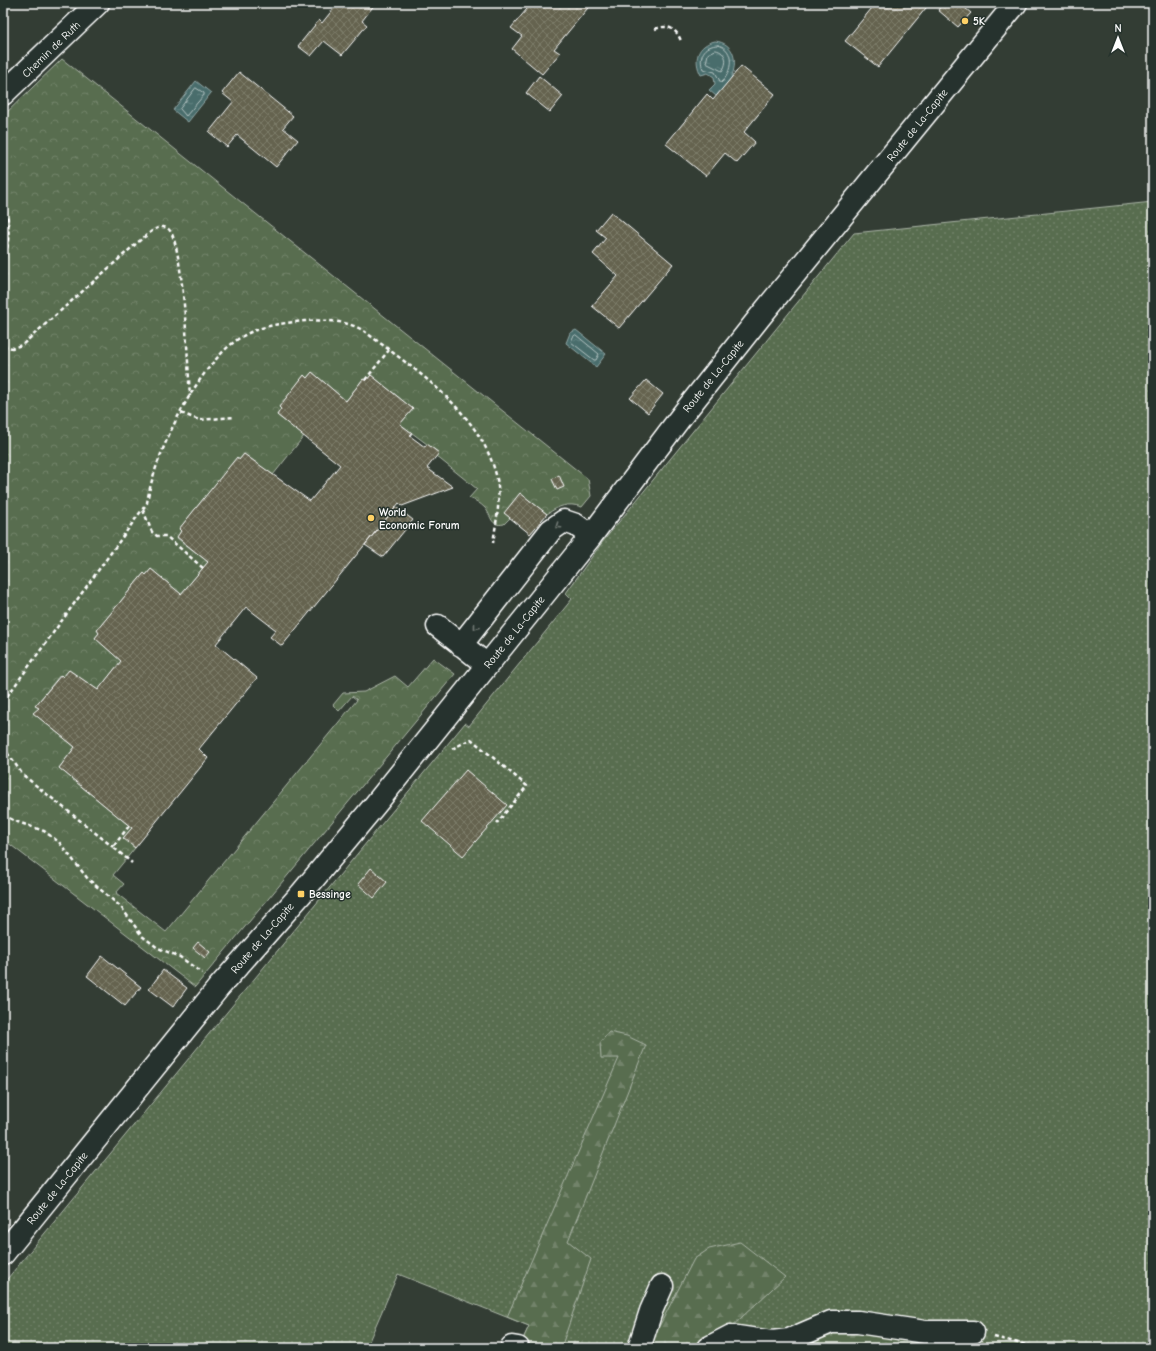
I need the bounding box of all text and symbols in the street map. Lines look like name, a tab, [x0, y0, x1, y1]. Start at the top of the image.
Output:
place label: 5K	[973, 15, 985, 28]
marker: 5K	[960, 16, 970, 26]
street label: Chemin de Ruth	[20, 18, 83, 80]
north arrow	[1098, 18, 1138, 58]
text: N	[1114, 22, 1122, 35]
street label: Route de La-Capite	[884, 86, 951, 164]
street label: Route de La-Capite	[680, 337, 747, 415]
place label: World Economic Forum	[379, 506, 460, 532]
marker: World Economic Forum	[366, 513, 376, 523]
one-way arrow	[555, 521, 562, 528]
street label: Route de La-Capite	[481, 593, 548, 671]
one-way arrow	[473, 622, 480, 629]
place label: Bessinge	[309, 888, 351, 901]
marker: Bessinge	[296, 889, 306, 899]
street label: Route de La-Capite	[228, 900, 297, 976]
street label: Route de La-Capite	[24, 1149, 91, 1227]

